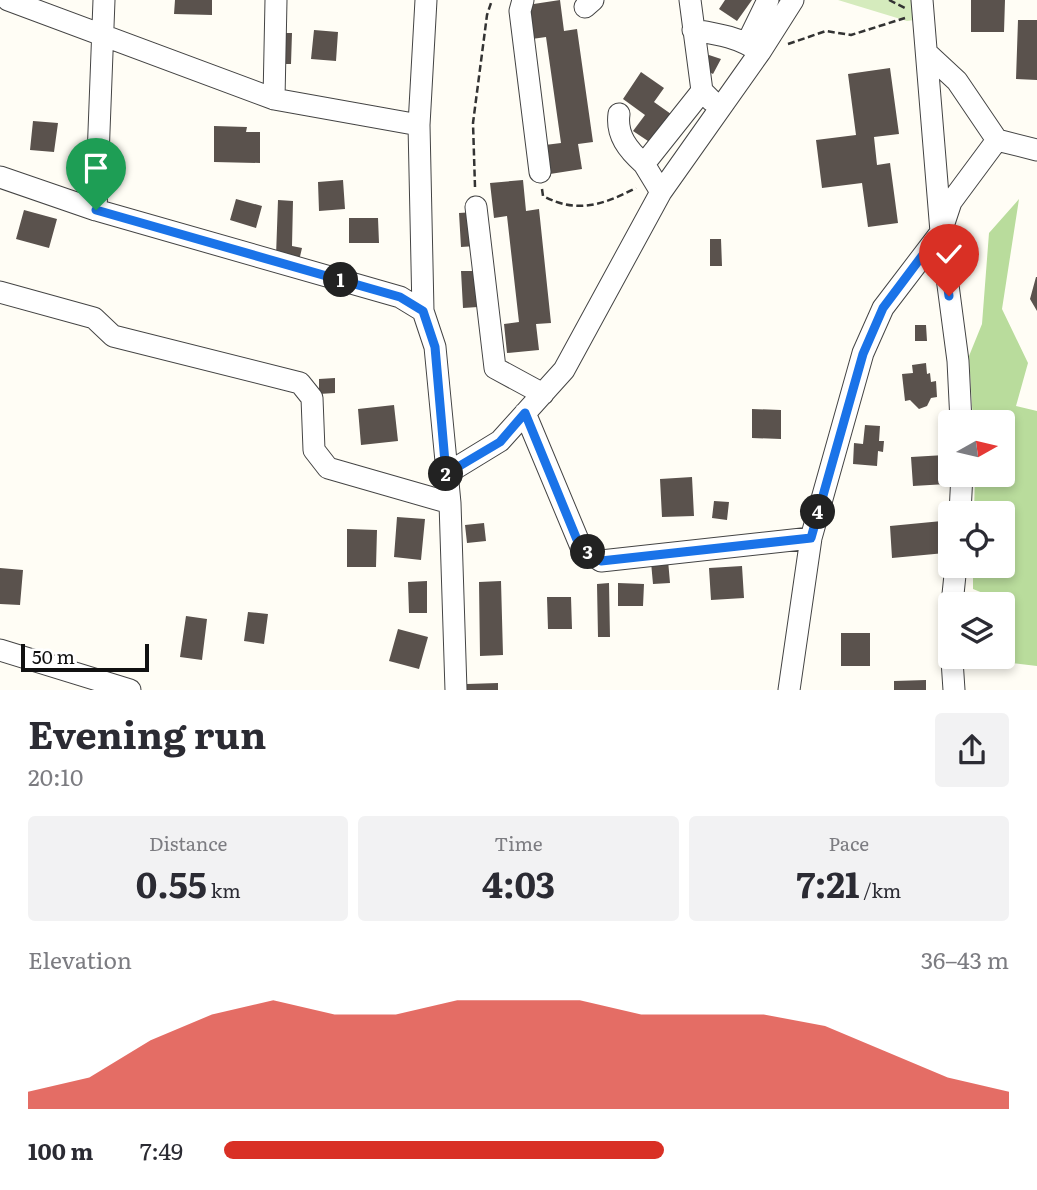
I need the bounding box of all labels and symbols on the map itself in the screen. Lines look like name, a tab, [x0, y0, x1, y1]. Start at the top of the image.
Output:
pin	[66, 138, 126, 210]
pin	[919, 224, 979, 296]
pin: 1	[324, 262, 358, 298]
north arrow	[938, 410, 1015, 486]
pin: 2	[428, 456, 464, 491]
pin: 4	[800, 494, 836, 530]
pin: 3	[570, 534, 606, 570]
scale bar	[21, 640, 149, 672]

